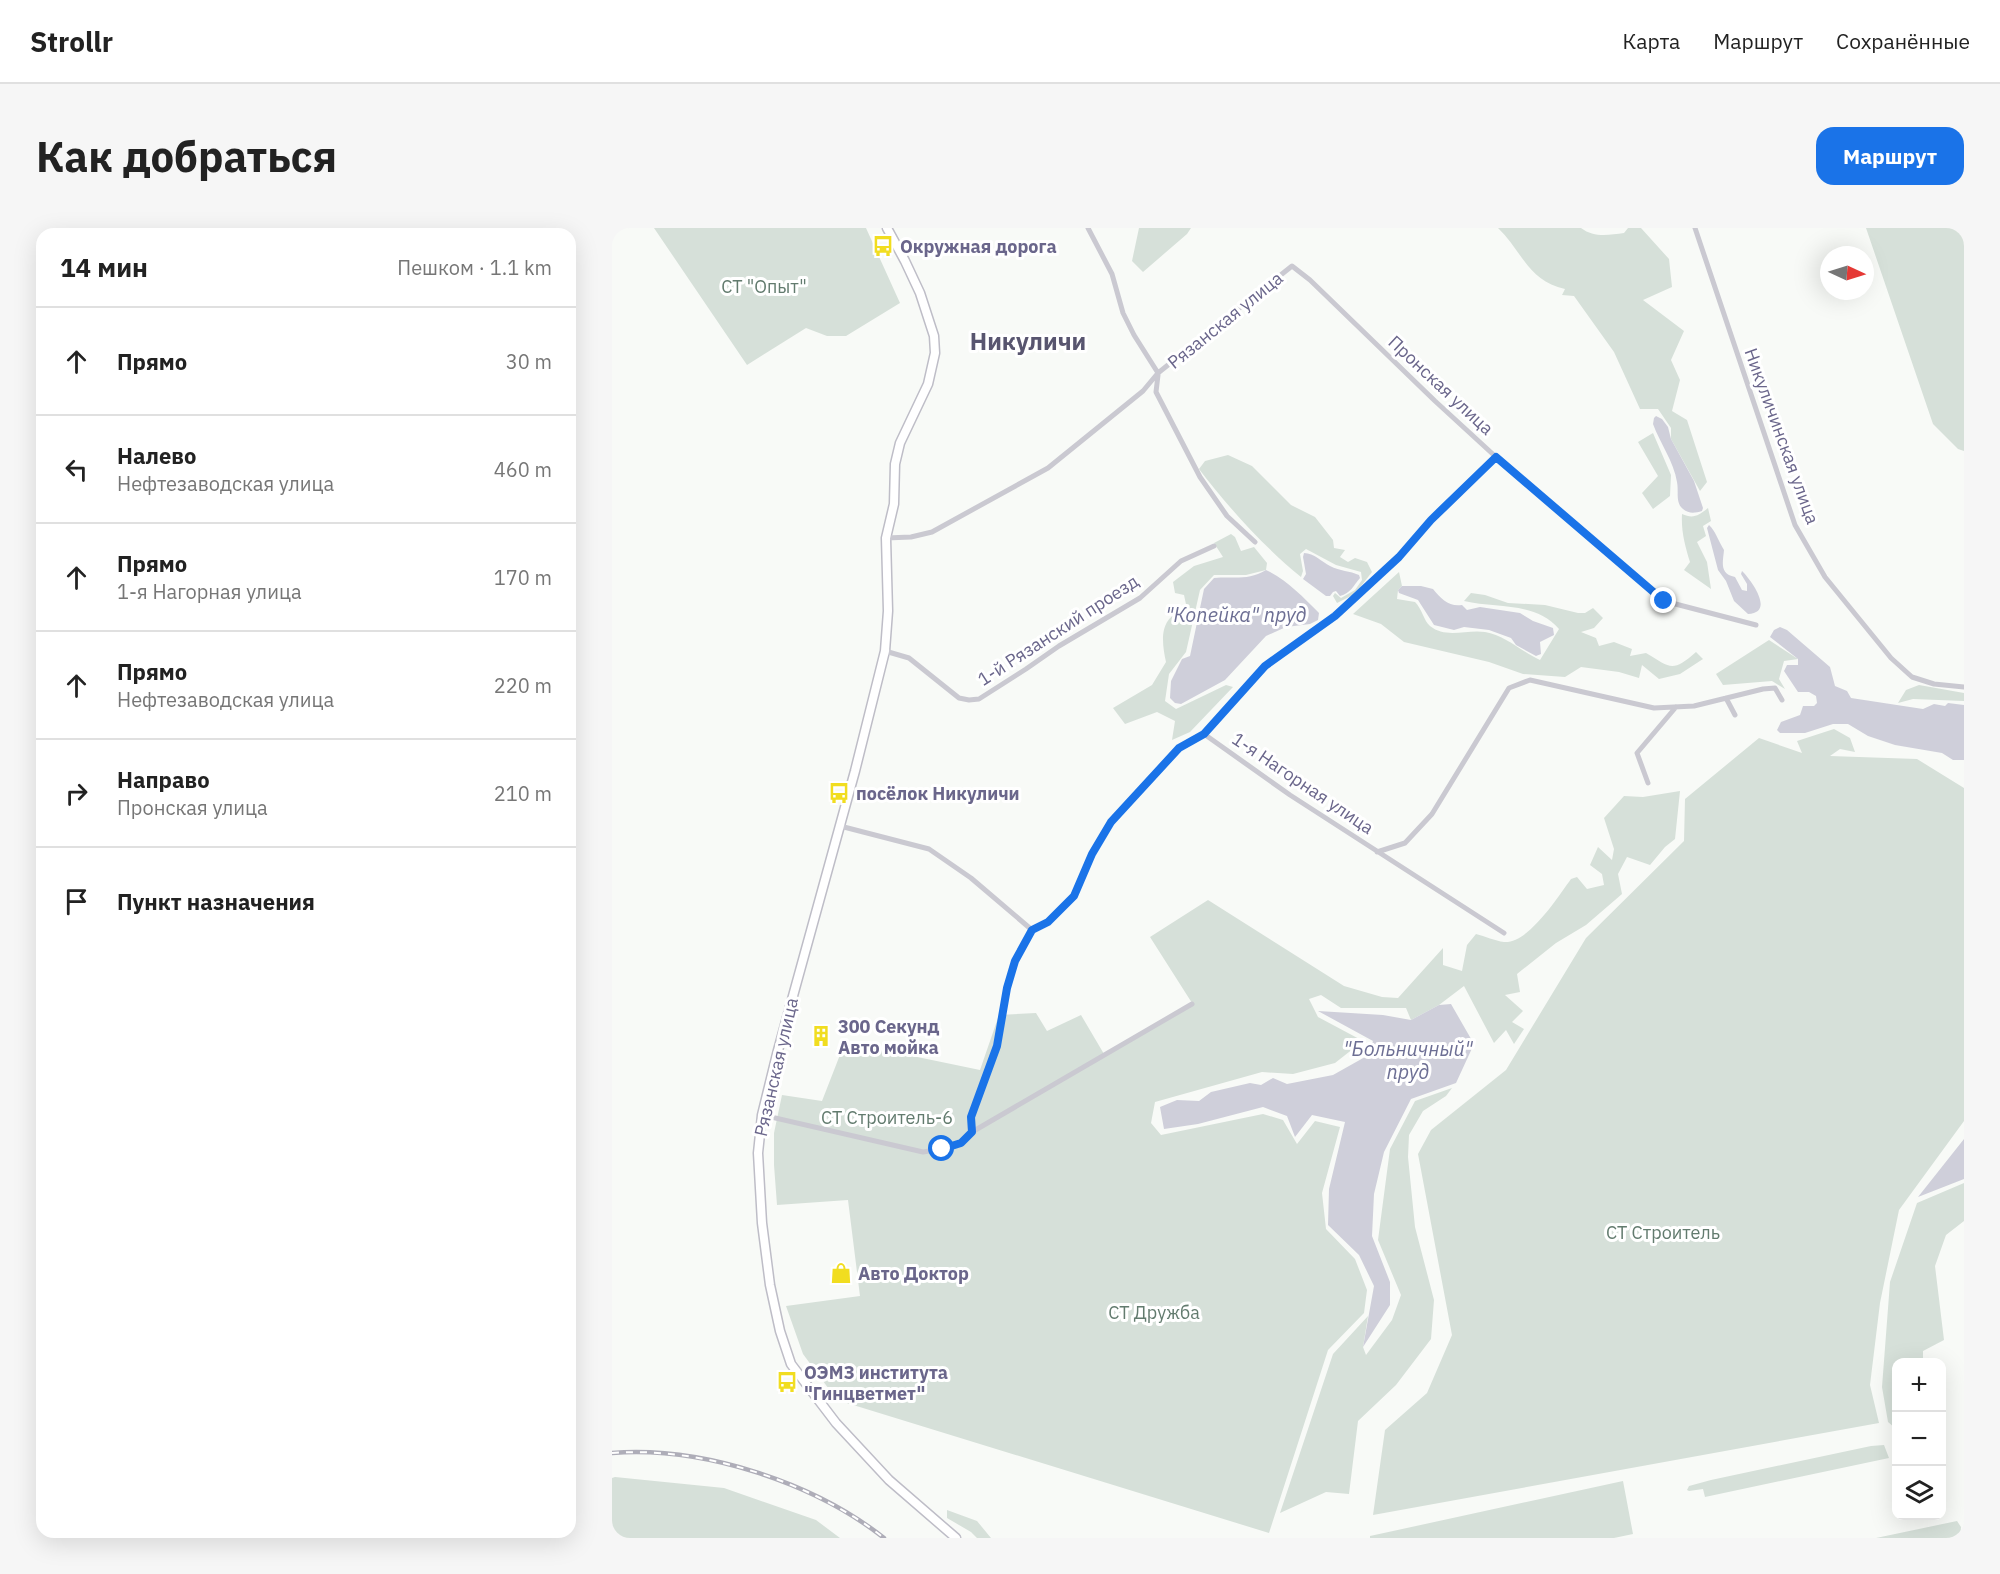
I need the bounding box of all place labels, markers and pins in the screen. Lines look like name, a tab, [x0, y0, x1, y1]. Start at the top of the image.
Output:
bus stop icon: Окружная дорога	[871, 234, 895, 258]
place label: Окружная дорога	[900, 235, 1057, 258]
bus stop icon: посёлок Никуличи	[827, 781, 851, 805]
place label: посёлок Никуличи	[856, 782, 1020, 805]
place label: 300 Секунд Авто мойка	[838, 1015, 940, 1059]
building icon: 300 Секунд Авто мойка	[809, 1024, 833, 1048]
shop icon: Авто Доктор	[829, 1261, 853, 1285]
place label: Авто Доктор	[858, 1262, 969, 1285]
place label: ОЭМЗ института "Гинцветмет"	[804, 1361, 948, 1405]
bus stop icon: ОЭМЗ института "Гинцветмет"	[775, 1370, 799, 1394]

